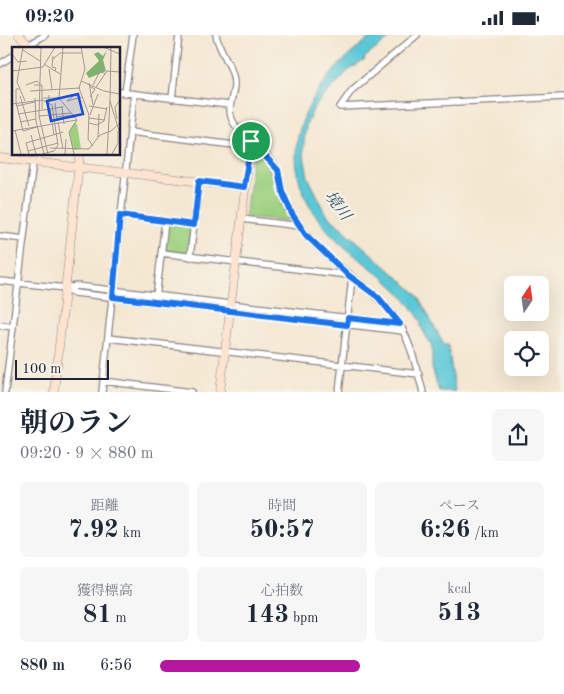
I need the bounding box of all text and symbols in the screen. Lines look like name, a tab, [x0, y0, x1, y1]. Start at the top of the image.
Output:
text: 09:20	[25, 8, 74, 27]
inset map	[12, 47, 120, 155]
pin	[230, 120, 272, 162]
icon: arrive	[237, 127, 265, 155]
water label: 境川	[321, 187, 356, 225]
north arrow	[504, 276, 549, 321]
map controls	[504, 276, 549, 376]
button: locate	[504, 331, 549, 376]
scale bar	[15, 357, 109, 380]
text: 100 m	[22, 362, 61, 376]
button: share	[492, 409, 544, 461]
text: 朝のラン	[20, 411, 132, 439]
text: 09:20 · 9 × 880 m	[20, 446, 153, 462]
text: 距離	[91, 499, 119, 513]
text: 時間	[268, 499, 296, 513]
text: ペース	[439, 499, 480, 513]
text: 7.92	[68, 518, 119, 543]
text: 50:57	[249, 518, 315, 543]
text: 6:26	[420, 518, 470, 543]
text: km	[119, 526, 141, 540]
text: /km	[470, 526, 499, 540]
text: kcal	[447, 582, 471, 596]
text: 獲得標高	[77, 584, 133, 598]
text: 心拍数	[261, 584, 303, 598]
text: 513	[438, 601, 481, 626]
text: 81	[83, 603, 112, 628]
text: 143	[246, 603, 289, 628]
text: m	[112, 611, 127, 625]
text: bpm	[289, 611, 318, 625]
text: 880 m	[20, 658, 65, 674]
text: 6:56	[100, 658, 132, 674]

